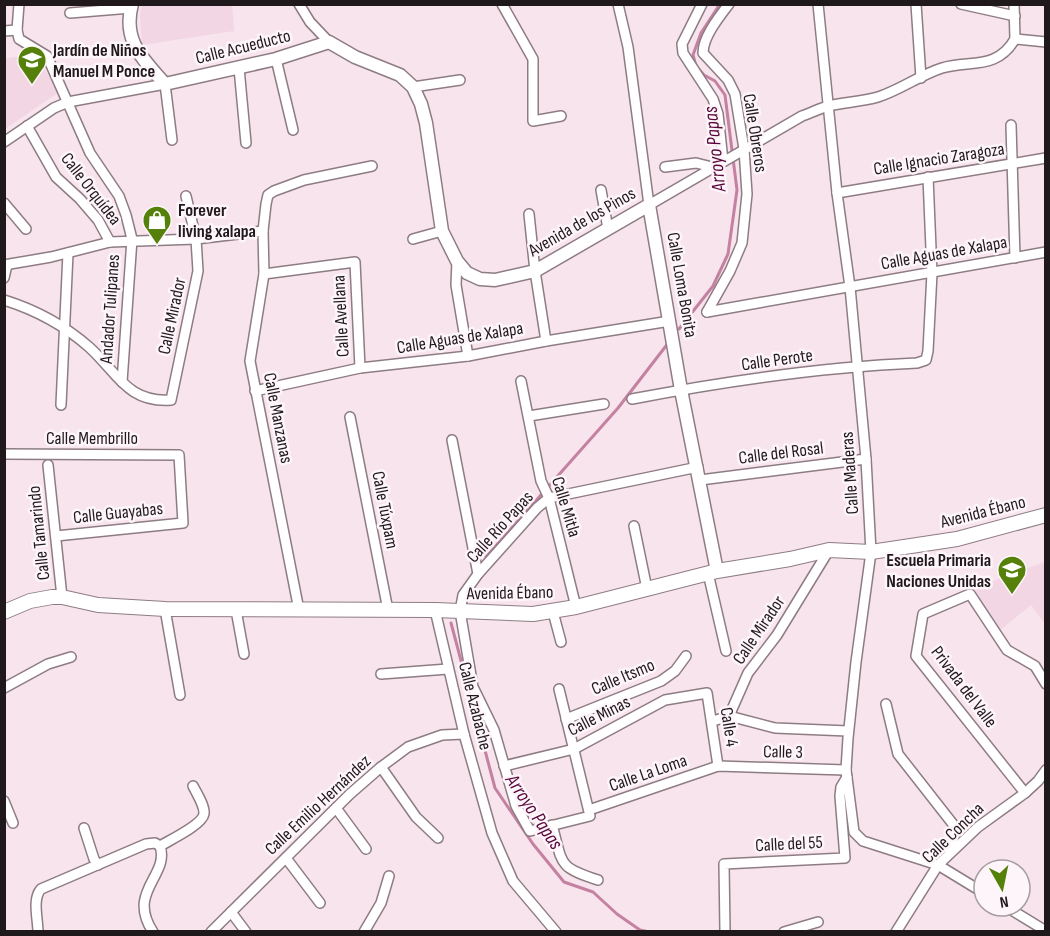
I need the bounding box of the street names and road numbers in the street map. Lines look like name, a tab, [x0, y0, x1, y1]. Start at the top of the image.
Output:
street label: Calle Acueducto	[193, 25, 293, 69]
street label: Calle Obreros	[738, 92, 772, 174]
street label: Calle Ignacio Zaragoza	[872, 138, 1006, 180]
street label: Calle Orquídea	[56, 149, 126, 229]
street label: Avenida de los Pinos	[524, 183, 639, 262]
street label: Calle Loma Bonita	[662, 231, 702, 339]
street label: Calle Aguas de Xalapa	[879, 232, 1009, 274]
street label: Andador Tulipanes	[96, 254, 124, 365]
street label: Calle Avellana	[328, 274, 354, 357]
street label: Calle Mirador	[154, 276, 190, 356]
street label: Calle Aguas de Xalapa	[395, 318, 525, 358]
street label: Calle Perote	[740, 345, 814, 375]
street label: Calle Manzanas	[259, 371, 297, 465]
street label: Calle Membrillo	[46, 428, 138, 449]
street label: Calle Maderas	[837, 431, 863, 515]
street label: Calle del Rosal	[737, 437, 825, 469]
street label: Calle Túxpam	[367, 470, 403, 550]
street label: Calle Mitla	[547, 474, 585, 540]
street label: Calle Tamarindo	[24, 485, 54, 581]
street label: Calle Río Papas	[462, 487, 538, 567]
street label: Avenida Ébano	[937, 491, 1028, 533]
street label: Calle Guayabas	[72, 498, 164, 528]
street label: Avenida Ébano	[465, 582, 554, 604]
street label: Calle Mirador	[728, 592, 790, 668]
street label: Privada del Valle	[927, 642, 1001, 732]
street label: Calle Itsmo	[588, 654, 658, 700]
street label: Calle Azabache	[454, 660, 496, 752]
street label: Calle Minas	[564, 691, 634, 741]
street label: Calle 4	[716, 706, 743, 749]
street label: Calle 3	[763, 741, 803, 763]
street label: Calle Emilio Hernández	[261, 750, 376, 859]
street label: Calle La Loma	[606, 750, 690, 796]
street label: Calle Concha	[918, 798, 988, 868]
street label: Calle del 55	[755, 832, 823, 856]

